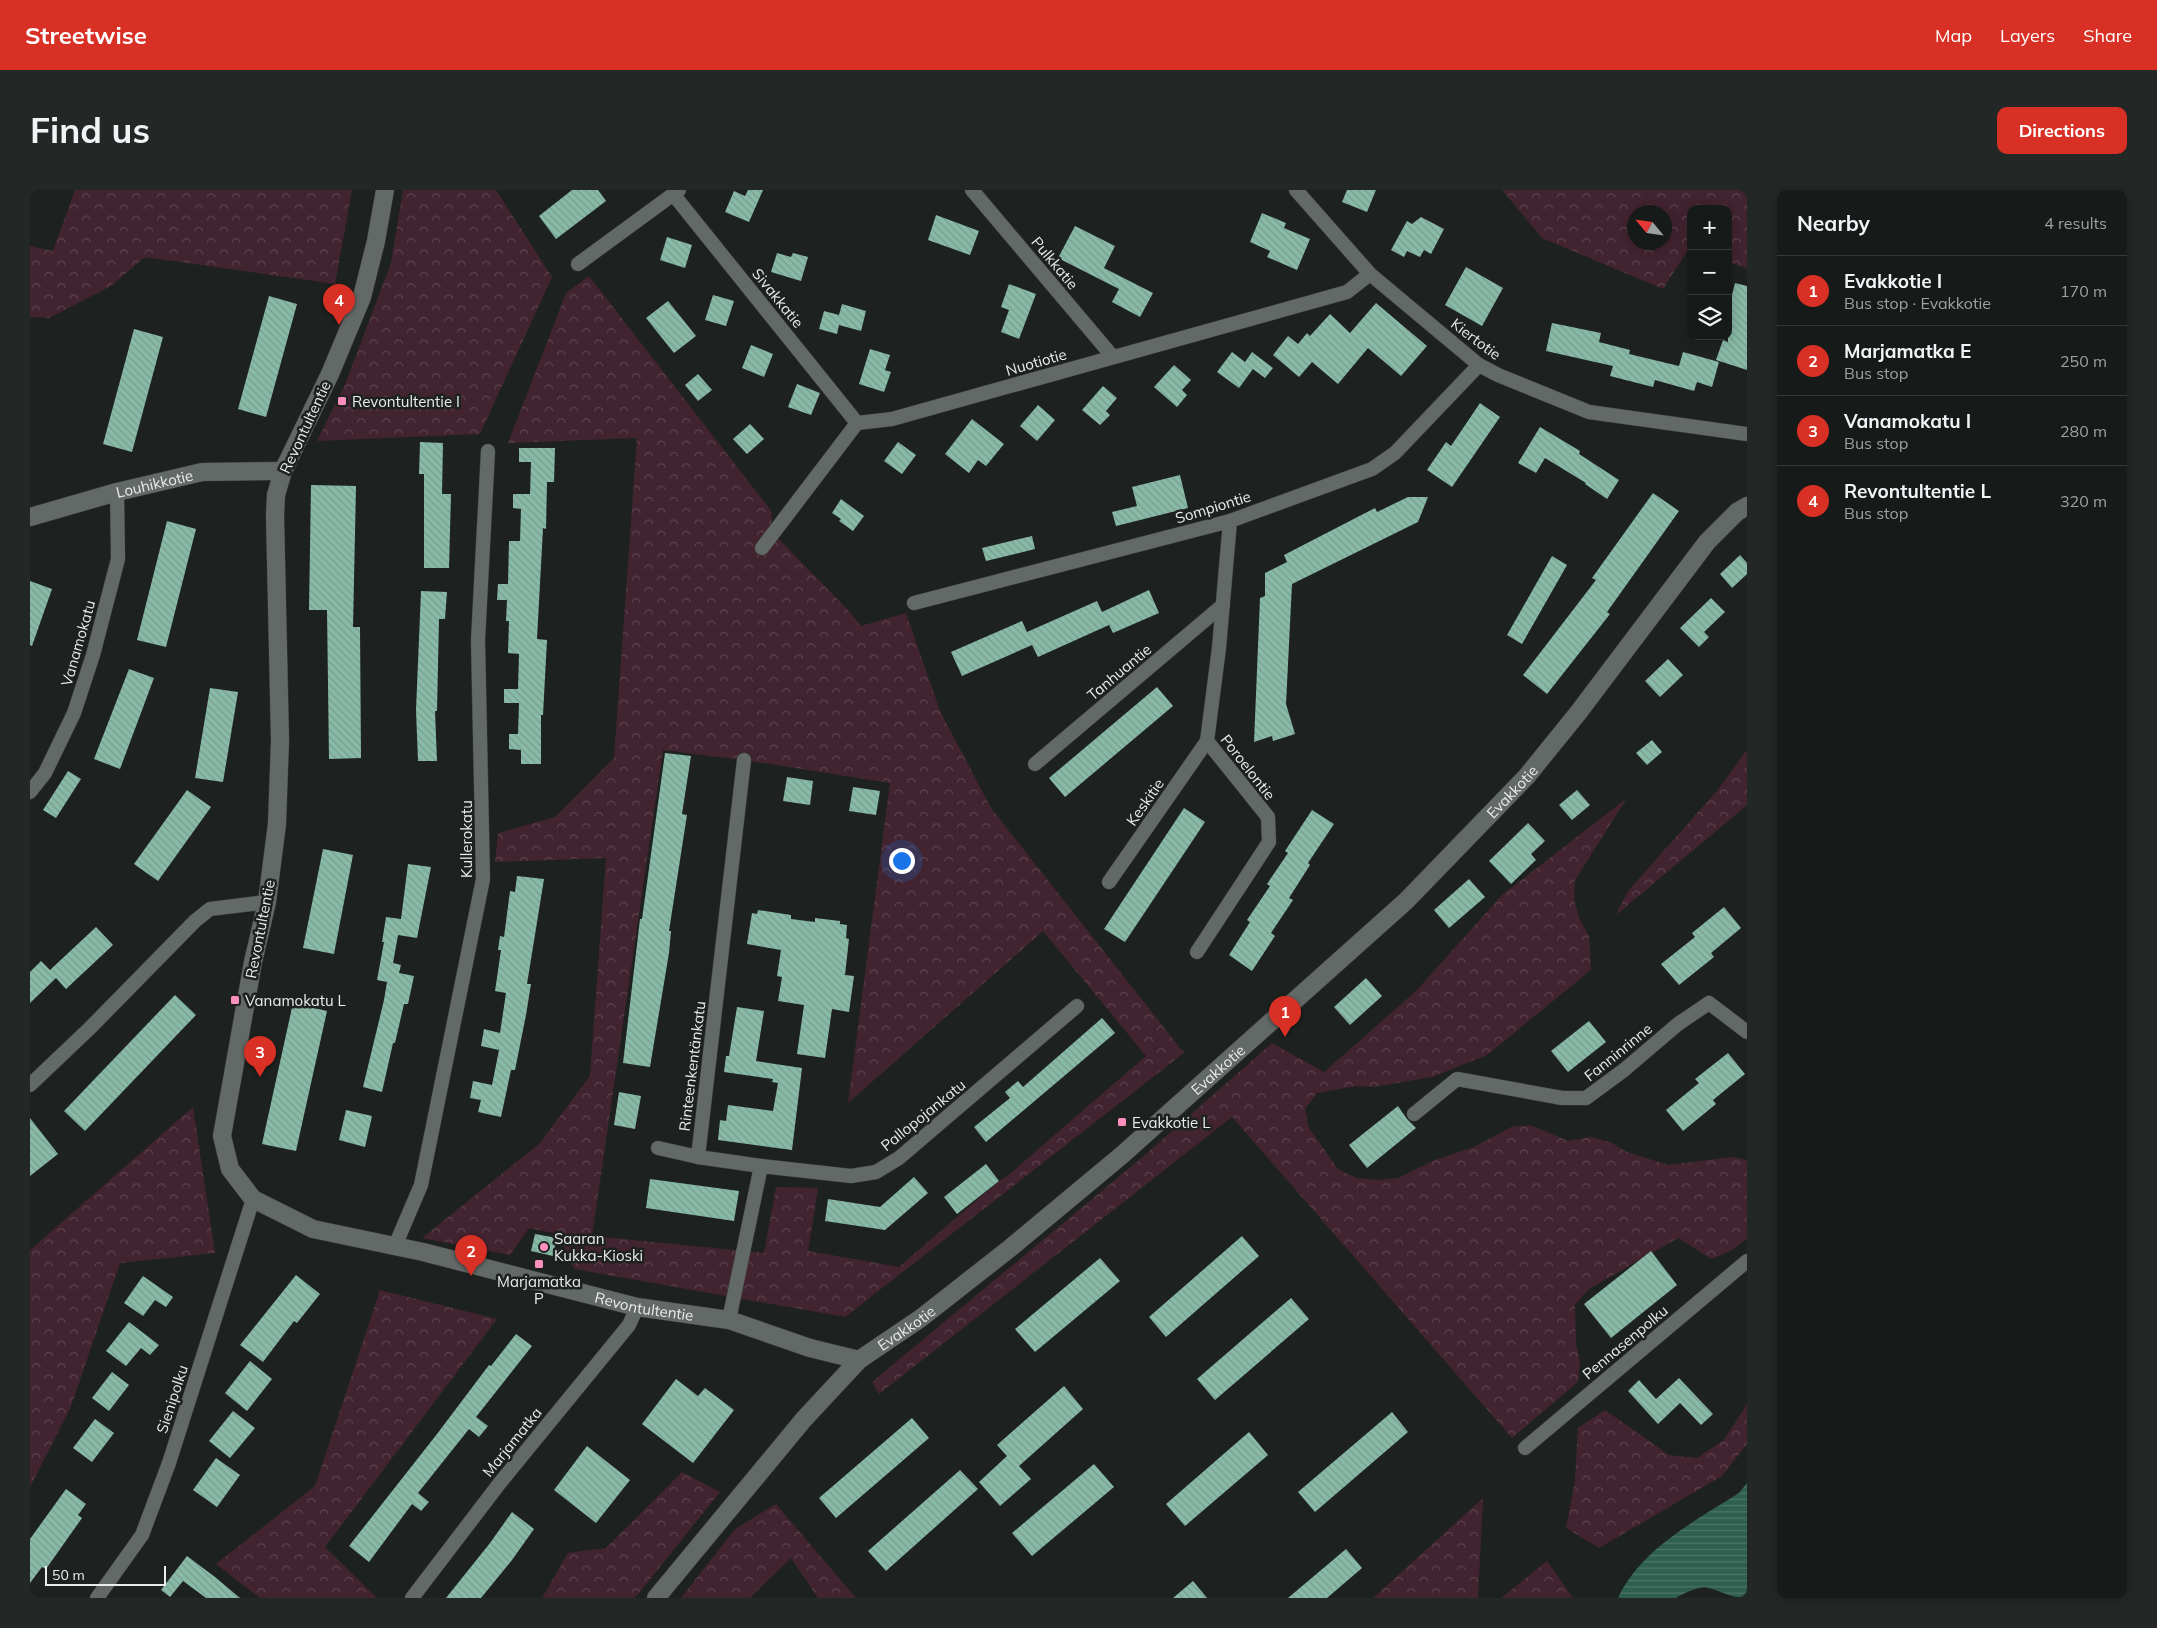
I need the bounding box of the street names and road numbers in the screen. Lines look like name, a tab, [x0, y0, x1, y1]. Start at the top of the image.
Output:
street label: Pulkkatie	[1027, 233, 1083, 293]
street label: Sivakkatie	[748, 264, 808, 332]
street label: Kiertotie	[1447, 314, 1505, 364]
street label: Nuotiotie	[1003, 344, 1069, 380]
street label: Revontultentie	[275, 378, 335, 476]
street label: Louhikkotie	[114, 465, 195, 501]
street label: Sompiontie	[1173, 487, 1253, 527]
street label: Vanamokatu	[57, 598, 99, 688]
street label: Tanhuantie	[1083, 640, 1155, 704]
street label: Poroelontie	[1217, 730, 1279, 804]
street label: Evakkotie	[1482, 761, 1542, 822]
street label: Keskitie	[1122, 775, 1168, 829]
street label: Kullerokatu	[457, 800, 476, 878]
street label: Revontultentie	[241, 878, 279, 980]
street label: Rinteenkentänkatu	[675, 1000, 709, 1132]
street label: Fanninrinne	[1580, 1019, 1656, 1085]
street label: Evakkotie	[1187, 1040, 1249, 1099]
street label: Pallopojankatu	[877, 1075, 969, 1155]
street label: Revontultentie	[593, 1287, 695, 1324]
street label: Evakkotie	[873, 1301, 939, 1354]
street label: Pennasenpolku	[1578, 1301, 1672, 1383]
street label: Sienipolku	[152, 1362, 192, 1436]
street label: Marjamatka	[478, 1403, 546, 1481]

